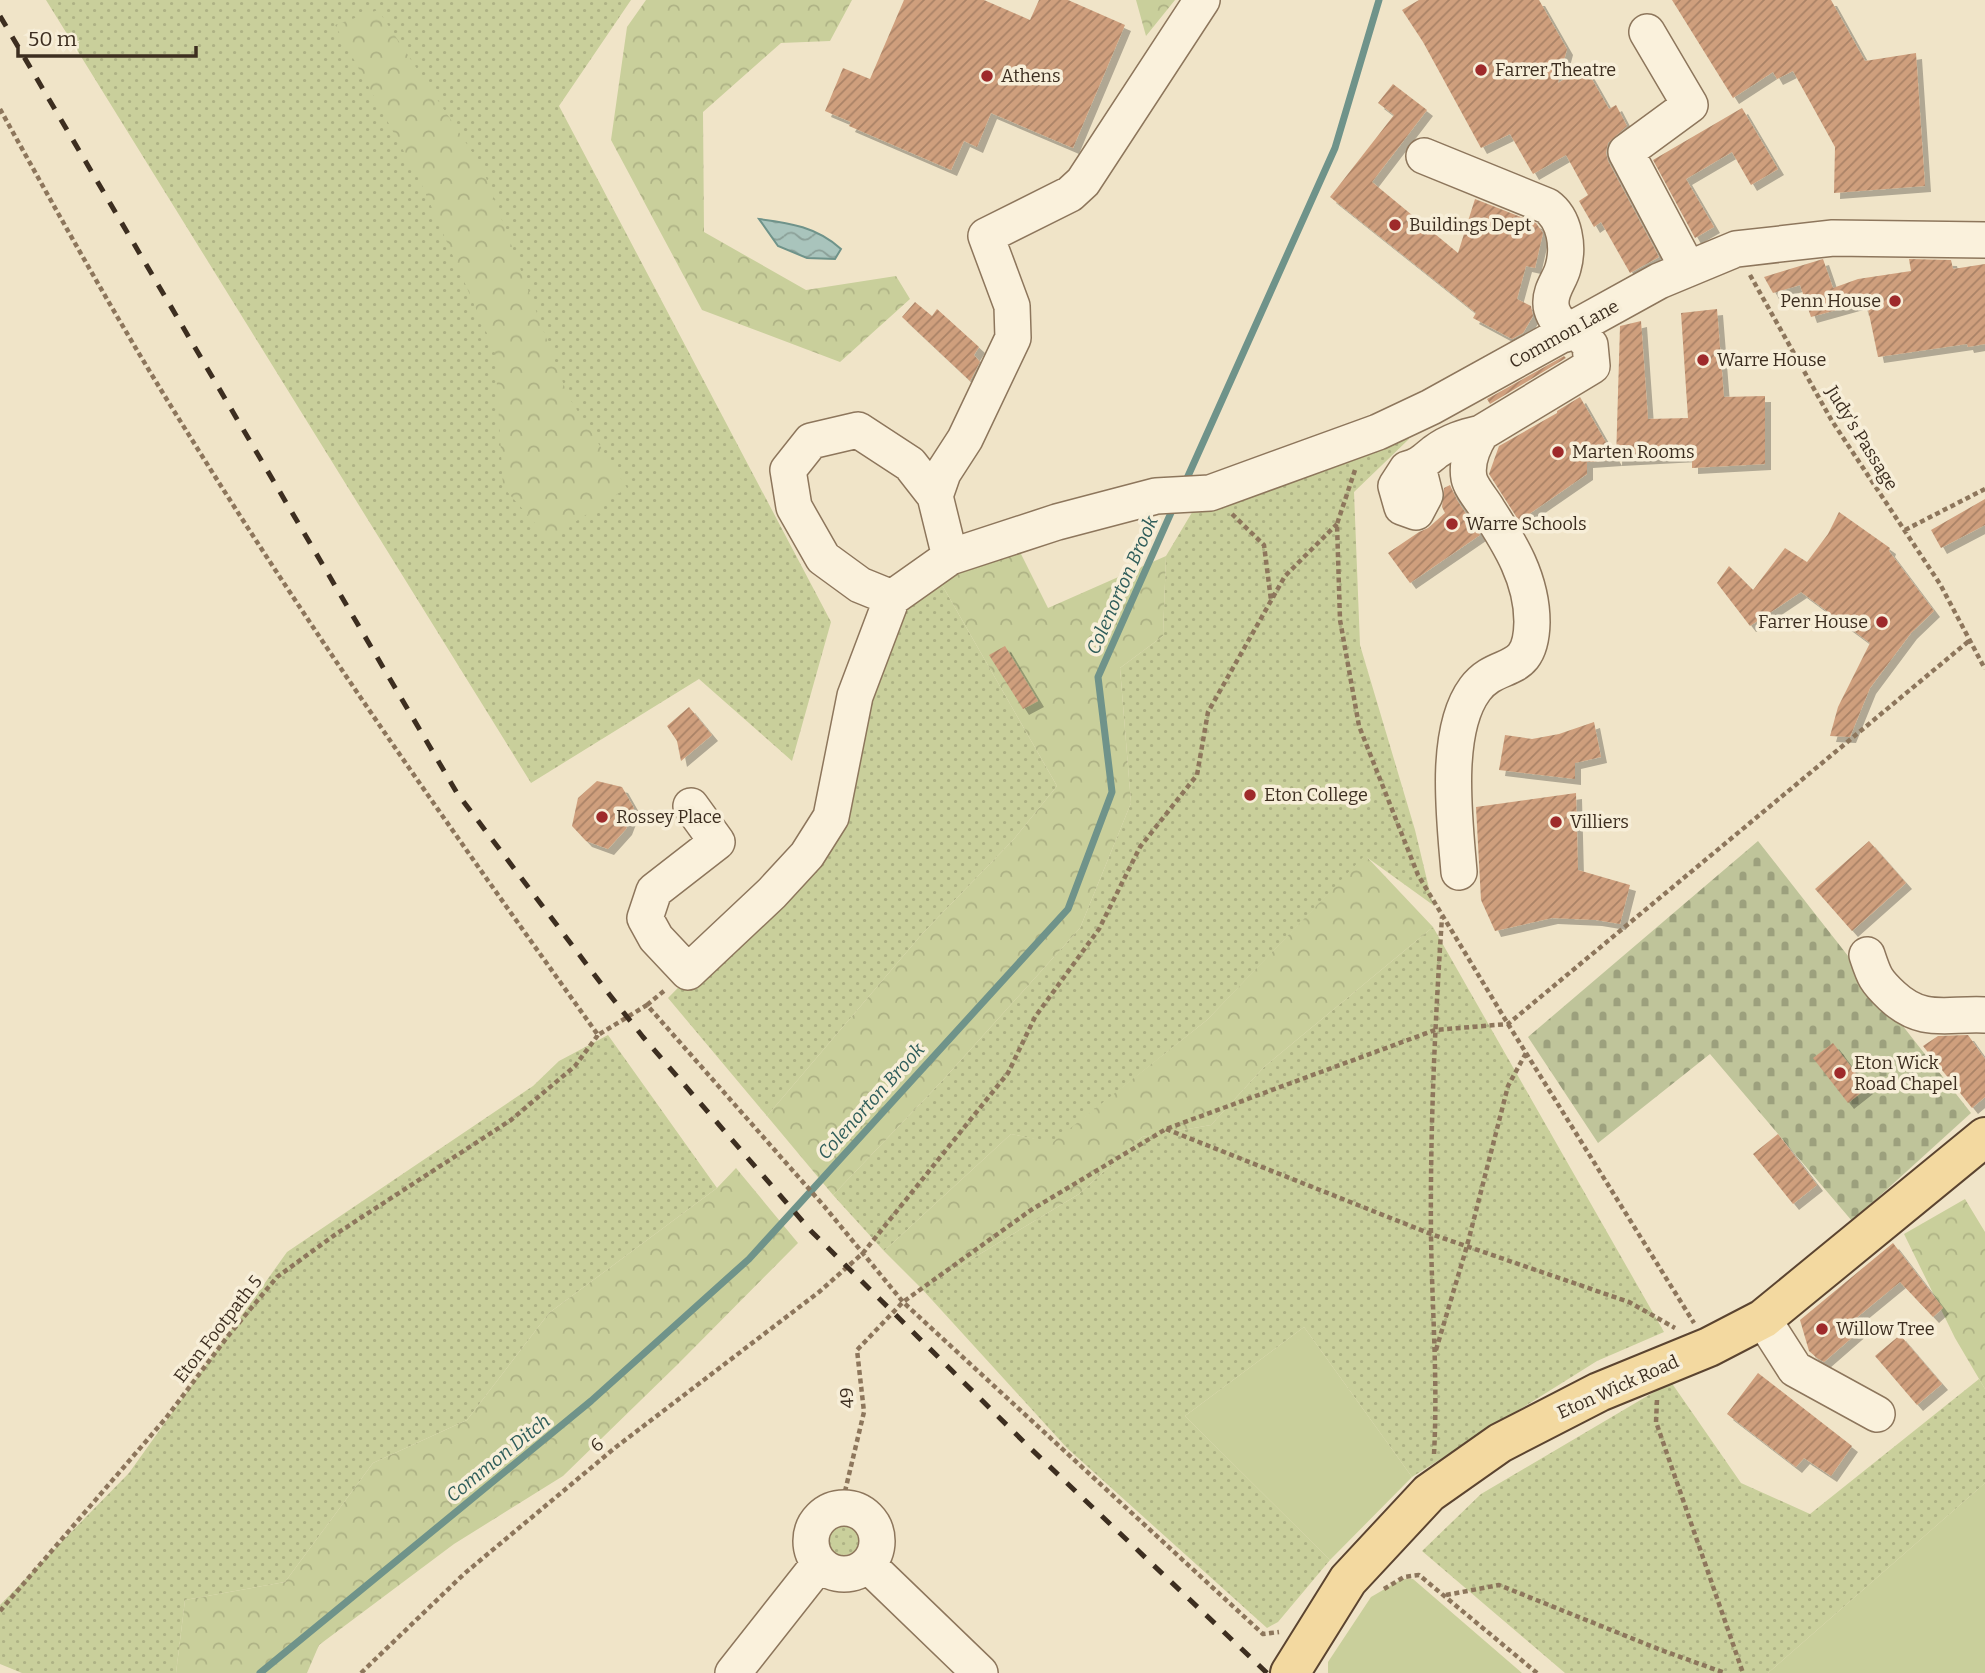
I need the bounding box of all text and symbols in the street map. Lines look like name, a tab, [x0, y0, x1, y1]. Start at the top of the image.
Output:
scale bar	[18, 14, 196, 58]
text: 50 m	[28, 26, 77, 52]
place label: Farrer Theatre	[1495, 59, 1616, 81]
marker: Farrer Theatre	[1473, 62, 1489, 78]
place label: Athens	[1001, 65, 1061, 87]
marker: Athens	[979, 68, 995, 84]
place label: Buildings Dept	[1409, 214, 1532, 236]
marker: Buildings Dept	[1387, 217, 1403, 233]
place label: Penn House	[1780, 290, 1881, 312]
marker: Penn House	[1887, 293, 1903, 309]
street label: Common Lane	[1505, 295, 1623, 373]
place label: Warre House	[1717, 349, 1826, 371]
marker: Warre House	[1695, 352, 1711, 368]
street label: Judy's Passage	[1821, 381, 1903, 494]
place label: Marten Rooms	[1572, 441, 1695, 463]
marker: Marten Rooms	[1550, 444, 1566, 460]
water label: Colenorton Brook	[1081, 512, 1163, 658]
place label: Warre Schools	[1466, 513, 1587, 535]
marker: Warre Schools	[1444, 516, 1460, 532]
place label: Farrer House	[1758, 611, 1868, 633]
marker: Farrer House	[1874, 614, 1890, 630]
place label: Eton College	[1264, 784, 1368, 806]
marker: Eton College	[1242, 787, 1258, 803]
place label: Rossey Place	[616, 806, 722, 828]
marker: Rossey Place	[594, 809, 610, 825]
place label: Villiers	[1570, 811, 1629, 833]
marker: Villiers	[1548, 814, 1564, 830]
water label: Colenorton Brook	[813, 1037, 930, 1164]
place label: Eton Wick Road Chapel	[1854, 1052, 1958, 1095]
marker: Eton Wick Road Chapel	[1832, 1065, 1848, 1081]
street label: Eton Footpath 5	[169, 1271, 267, 1387]
place label: Willow Tree	[1836, 1318, 1935, 1340]
marker: Willow Tree	[1814, 1321, 1830, 1337]
street label: Eton Wick Road	[1554, 1350, 1682, 1424]
street label: 49	[835, 1387, 859, 1409]
water label: Common Ditch	[441, 1409, 555, 1507]
street label: 6	[586, 1433, 608, 1457]

